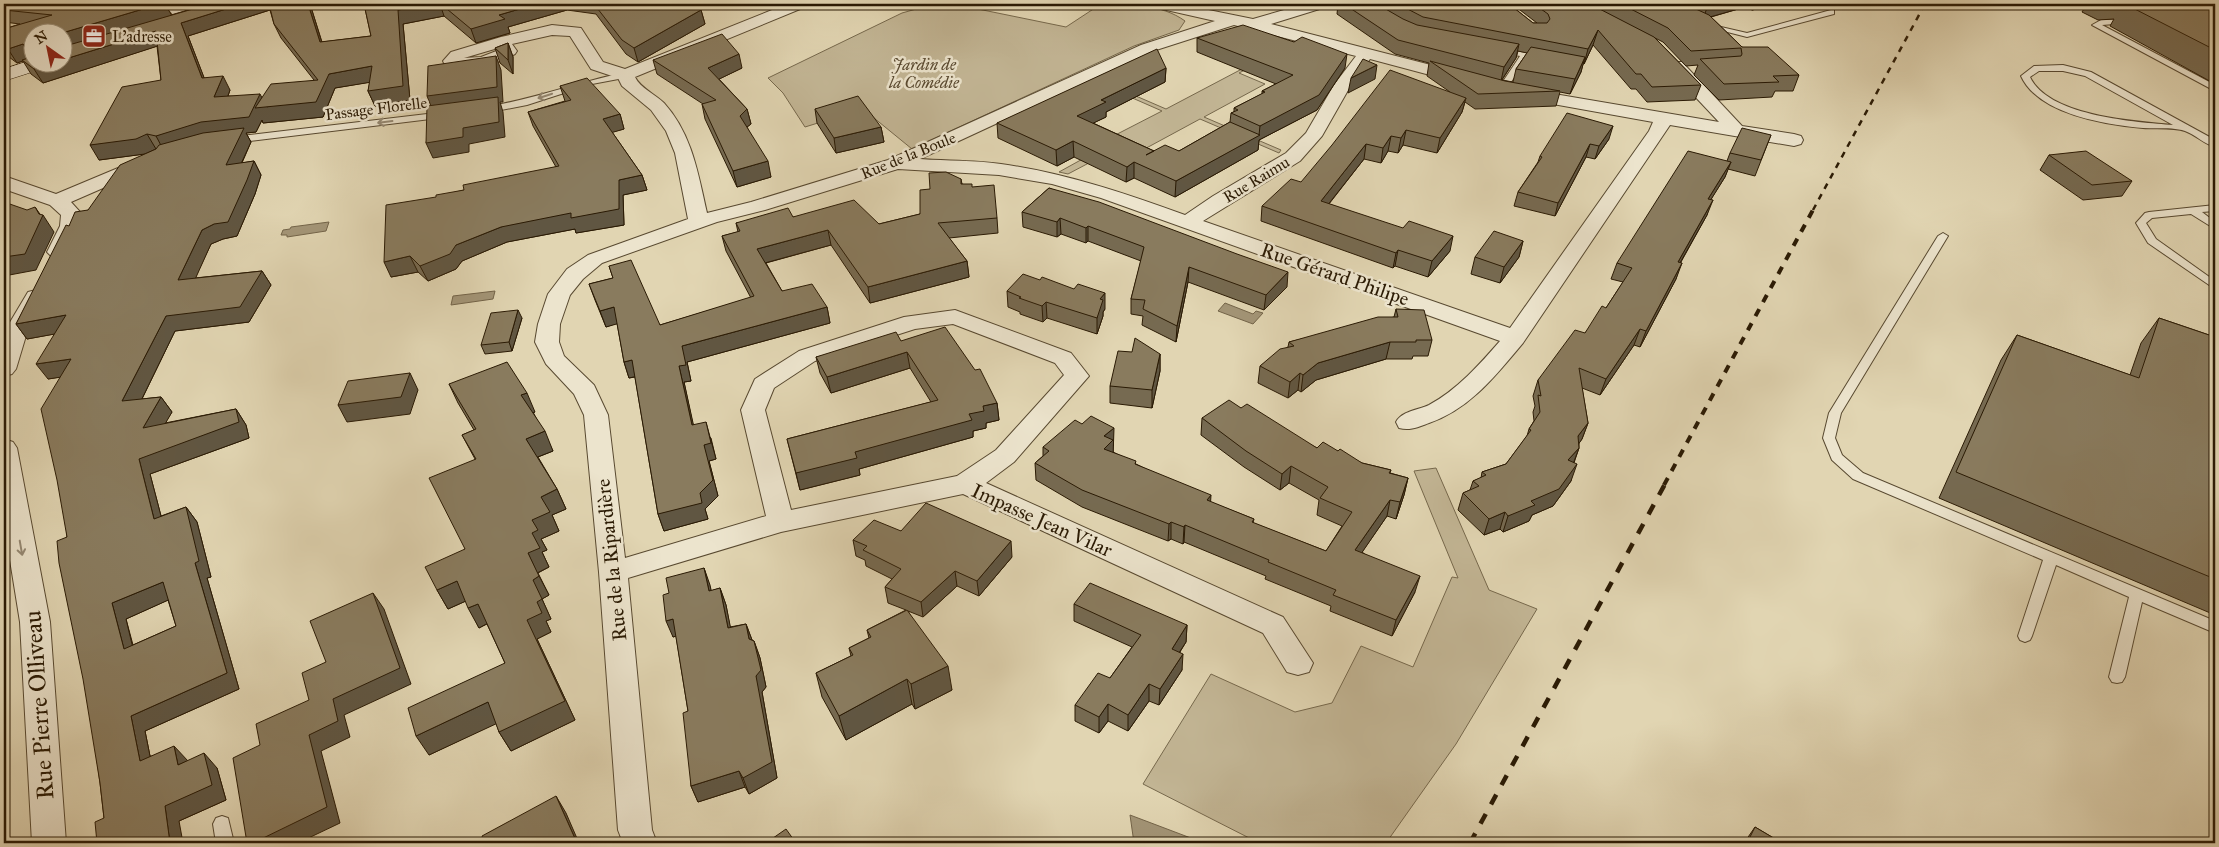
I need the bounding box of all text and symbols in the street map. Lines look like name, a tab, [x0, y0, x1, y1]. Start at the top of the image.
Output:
north arrow	[22, 22, 72, 72]
office icon: L'adresse	[81, 23, 107, 49]
text: N	[32, 27, 51, 48]
place label: L'adresse	[112, 27, 172, 46]
park label: Jardin de la Comédie	[888, 55, 960, 92]
one-way arrow	[538, 92, 554, 101]
street label: Passage Florelle	[324, 93, 428, 125]
one-way arrow	[378, 117, 394, 127]
street label: Rue de la Boule	[858, 128, 959, 183]
street label: Rue Raimu	[1220, 152, 1293, 207]
street label: Rue Gérard Philipe	[1258, 237, 1412, 311]
street label: Rue de la Ripardière	[591, 478, 631, 642]
street label: Impasse Jean Vilar	[968, 478, 1116, 563]
one-way arrow	[17, 540, 27, 556]
street label: Rue Pierre Olliveau	[17, 609, 61, 801]

